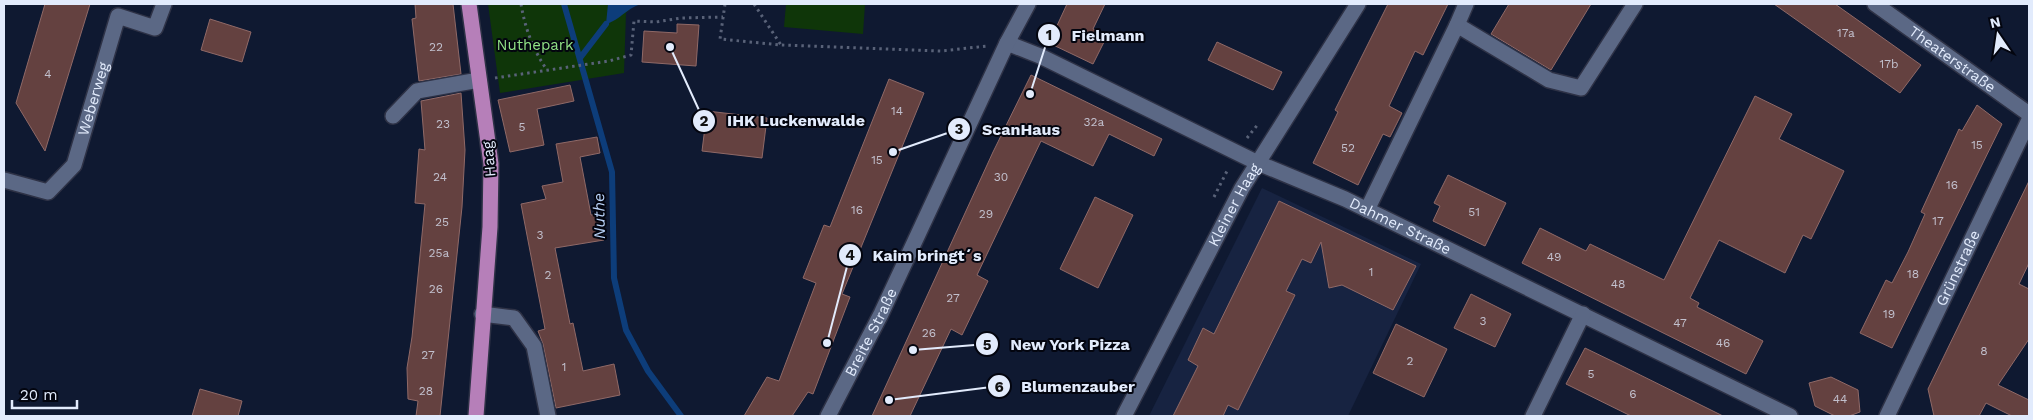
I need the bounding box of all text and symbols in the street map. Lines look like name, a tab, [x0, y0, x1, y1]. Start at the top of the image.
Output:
north arrow	[1973, 10, 2023, 60]
text: N	[1988, 13, 2002, 31]
callout: Fielmann	[1037, 20, 1155, 51]
street label: Theaterstraße	[1905, 22, 1999, 96]
text: 1	[1046, 26, 1052, 44]
text: Fielmann	[1071, 26, 1145, 45]
house number: 17a	[1837, 26, 1855, 40]
park label: Nuthepark	[497, 36, 574, 54]
house number: 22	[429, 40, 443, 54]
house number: 17b	[1880, 57, 1898, 71]
street label: Weberweg	[74, 60, 113, 138]
house number: 4	[44, 67, 52, 81]
house number: 14	[891, 104, 903, 118]
callout: IHK Luckenwalde	[692, 105, 875, 136]
text: IHK Luckenwalde	[727, 111, 865, 130]
text: 2	[700, 112, 709, 130]
callout: ScanHaus	[947, 114, 1070, 145]
house number: 32a	[1084, 115, 1105, 129]
house number: 23	[436, 117, 450, 131]
house number: 5	[519, 120, 526, 134]
text: 3	[955, 120, 964, 138]
text: ScanHaus	[982, 120, 1061, 139]
house number: 15	[1971, 138, 1983, 152]
street label: Haag	[478, 140, 500, 178]
house number: 52	[1341, 141, 1355, 155]
house number: 15	[871, 153, 883, 167]
street label: Kleiner Haag	[1204, 160, 1264, 250]
house number: 24	[433, 170, 447, 184]
house number: 30	[994, 170, 1008, 184]
house number: 16	[1946, 178, 1958, 192]
water label: Nuthe	[589, 193, 609, 239]
street label: Dahmer Straße	[1347, 194, 1454, 258]
house number: 16	[851, 203, 863, 217]
house number: 51	[1468, 205, 1480, 219]
house number: 29	[979, 207, 993, 221]
house number: 17	[1932, 214, 1944, 228]
house number: 25	[435, 215, 449, 229]
street label: Grünstraße	[1932, 227, 1984, 309]
house number: 3	[537, 228, 544, 242]
callout: Kaim bringt´s	[837, 240, 992, 271]
house number: 25a	[429, 246, 450, 260]
text: 4	[845, 246, 855, 264]
text: Kaim bringt´s	[872, 246, 982, 265]
house number: 49	[1547, 250, 1561, 264]
house number: 1	[1369, 265, 1373, 279]
house number: 18	[1907, 267, 1919, 281]
house number: 2	[545, 268, 552, 282]
house number: 48	[1611, 277, 1625, 291]
house number: 26	[429, 282, 443, 296]
street label: Breite Straße	[841, 285, 901, 380]
house number: 27	[946, 291, 960, 305]
house number: 19	[1883, 307, 1895, 321]
house number: 3	[1480, 314, 1487, 328]
house number: 47	[1673, 316, 1687, 330]
house number: 26	[922, 326, 936, 340]
callout: New York Pizza	[974, 329, 1140, 360]
text: New York Pizza	[1010, 335, 1131, 354]
text: 5	[983, 336, 992, 354]
house number: 46	[1716, 336, 1730, 350]
house number: 8	[1980, 344, 1988, 358]
house number: 27	[421, 348, 435, 362]
house number: 2	[1407, 354, 1414, 368]
house number: 1	[562, 360, 566, 374]
house number: 5	[1588, 367, 1595, 381]
callout: Blumenzauber	[986, 371, 1145, 402]
text: Blumenzauber	[1021, 377, 1135, 396]
scale bar	[12, 378, 78, 410]
text: 6	[994, 378, 1004, 396]
house number: 28	[419, 384, 433, 398]
text: 20 m	[20, 386, 58, 404]
house number: 6	[1629, 387, 1637, 401]
house number: 44	[1833, 392, 1847, 406]

